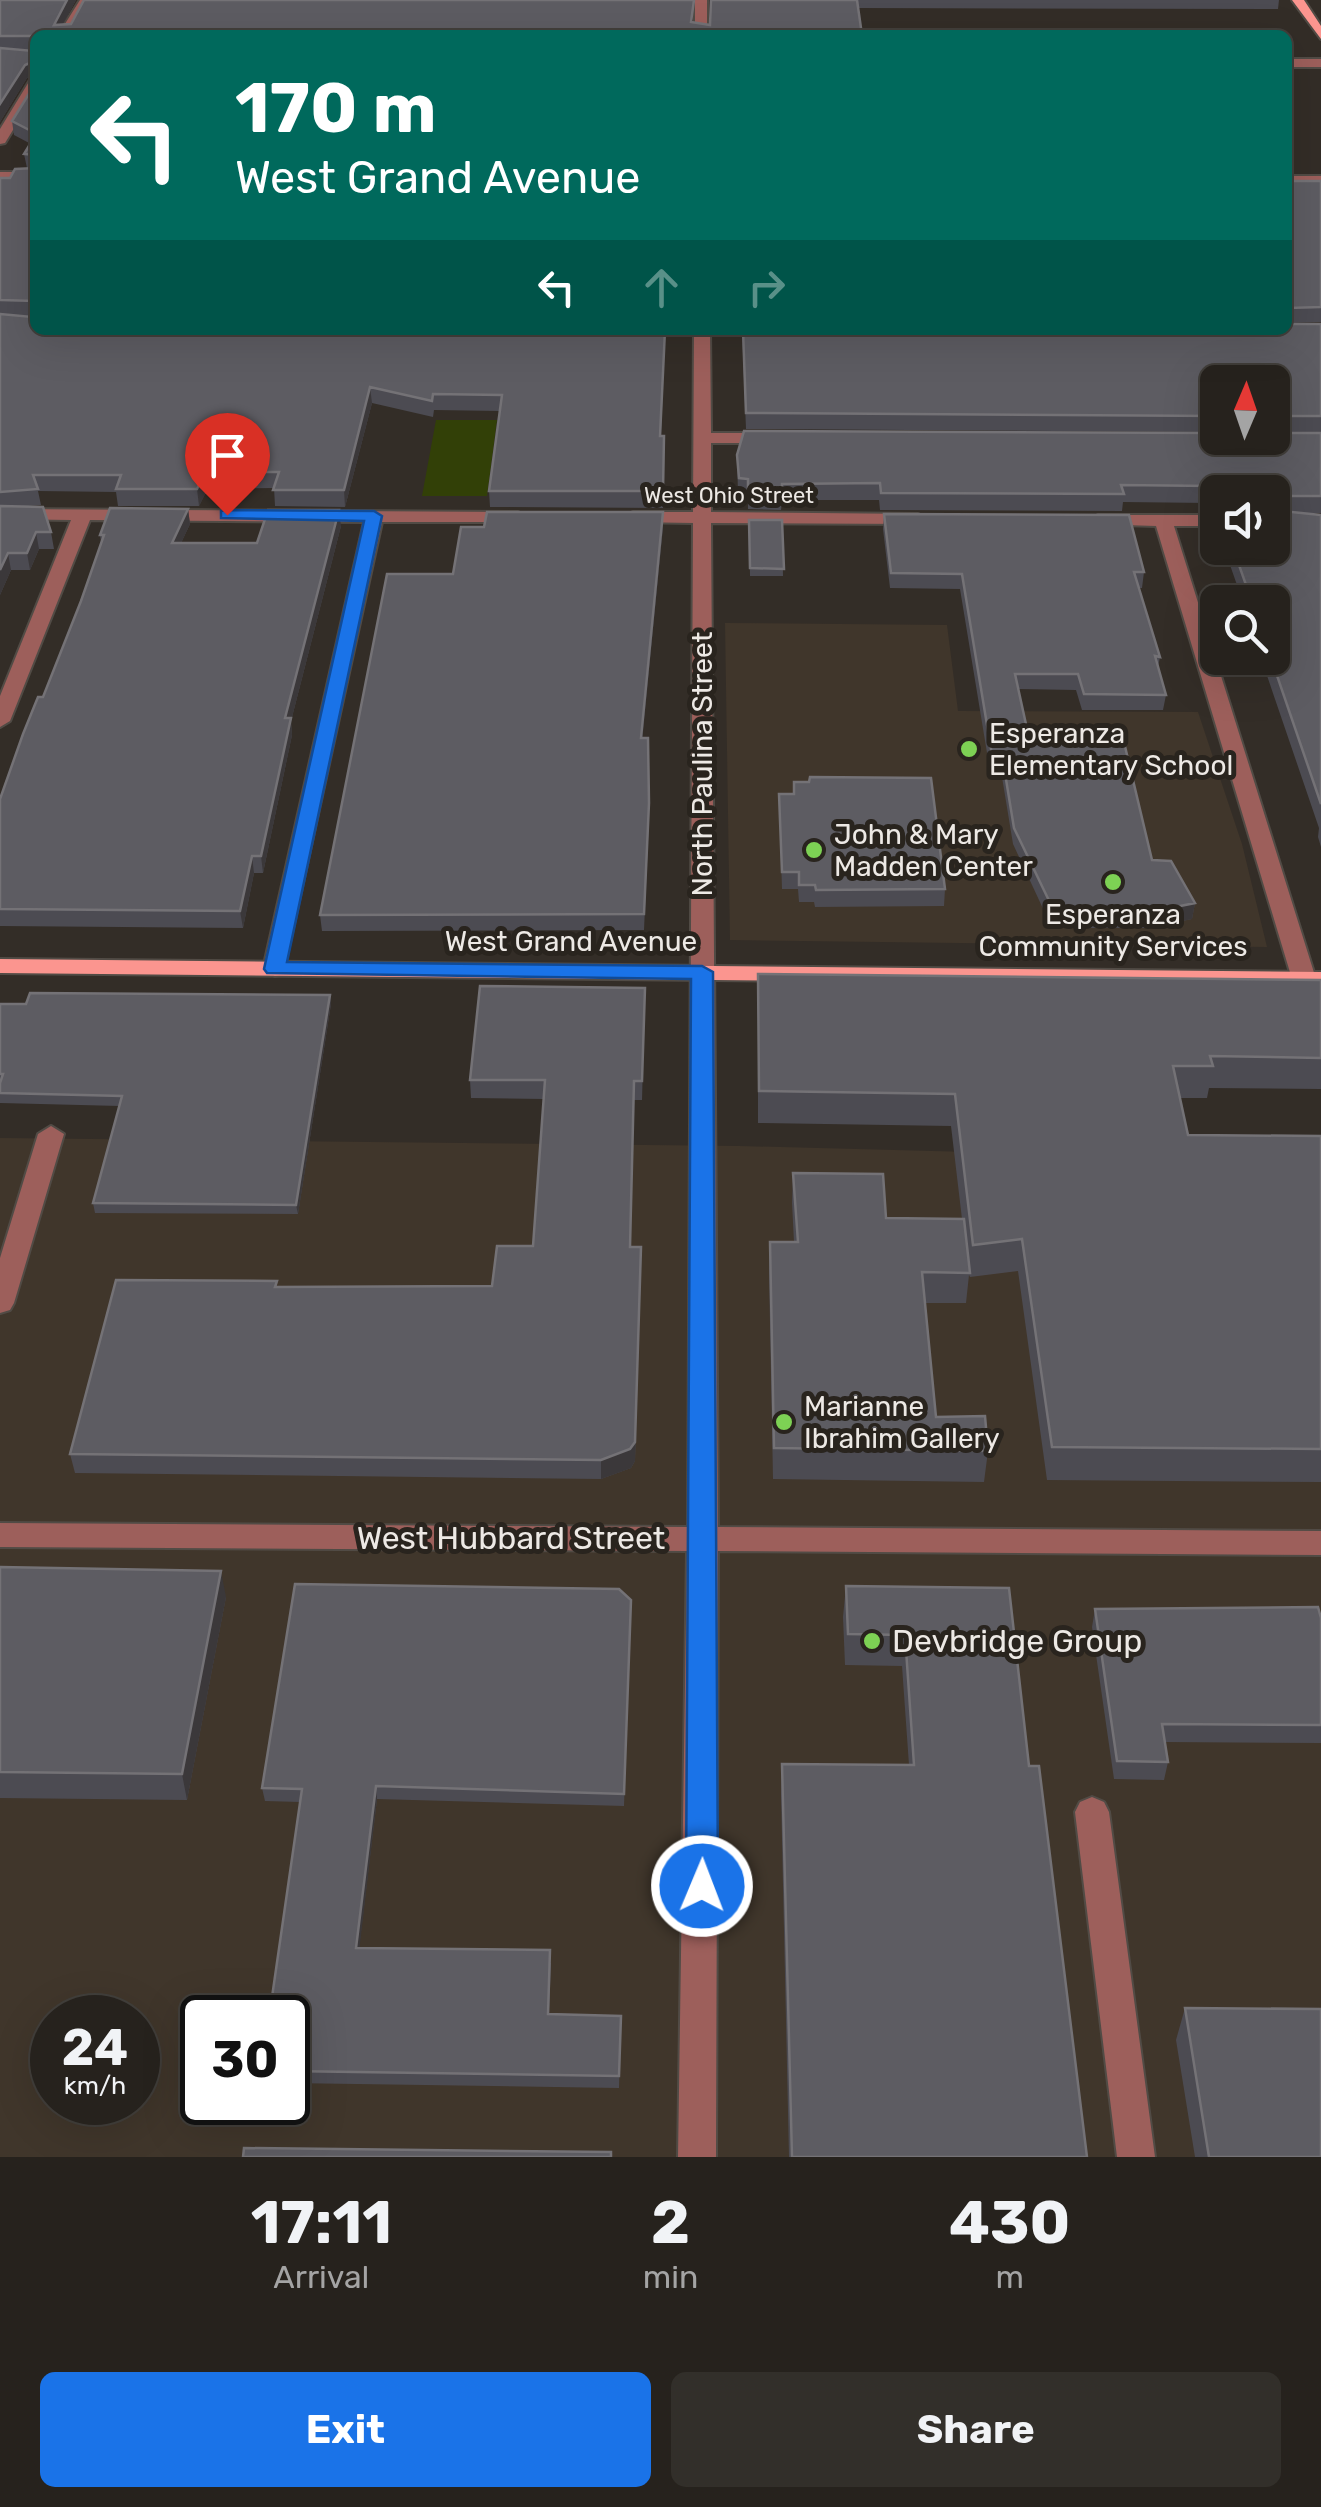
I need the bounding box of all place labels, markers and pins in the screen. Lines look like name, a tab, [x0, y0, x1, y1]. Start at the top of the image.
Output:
pin	[185, 413, 270, 516]
place label: Esperanza Elementary School	[989, 717, 1233, 782]
marker: Esperanza Elementary School	[958, 738, 980, 760]
place label: John & Mary Madden Center	[834, 818, 1033, 883]
marker: John & Mary Madden Center	[803, 839, 825, 861]
marker: Esperanza Community Services	[1102, 871, 1124, 893]
place label: Esperanza Community Services	[978, 898, 1248, 963]
place label: Marianne Ibrahim Gallery	[804, 1390, 1000, 1455]
marker: Marianne Ibrahim Gallery	[773, 1411, 795, 1433]
place label: Devbridge Group	[892, 1622, 1142, 1660]
marker: Devbridge Group	[861, 1630, 883, 1652]

